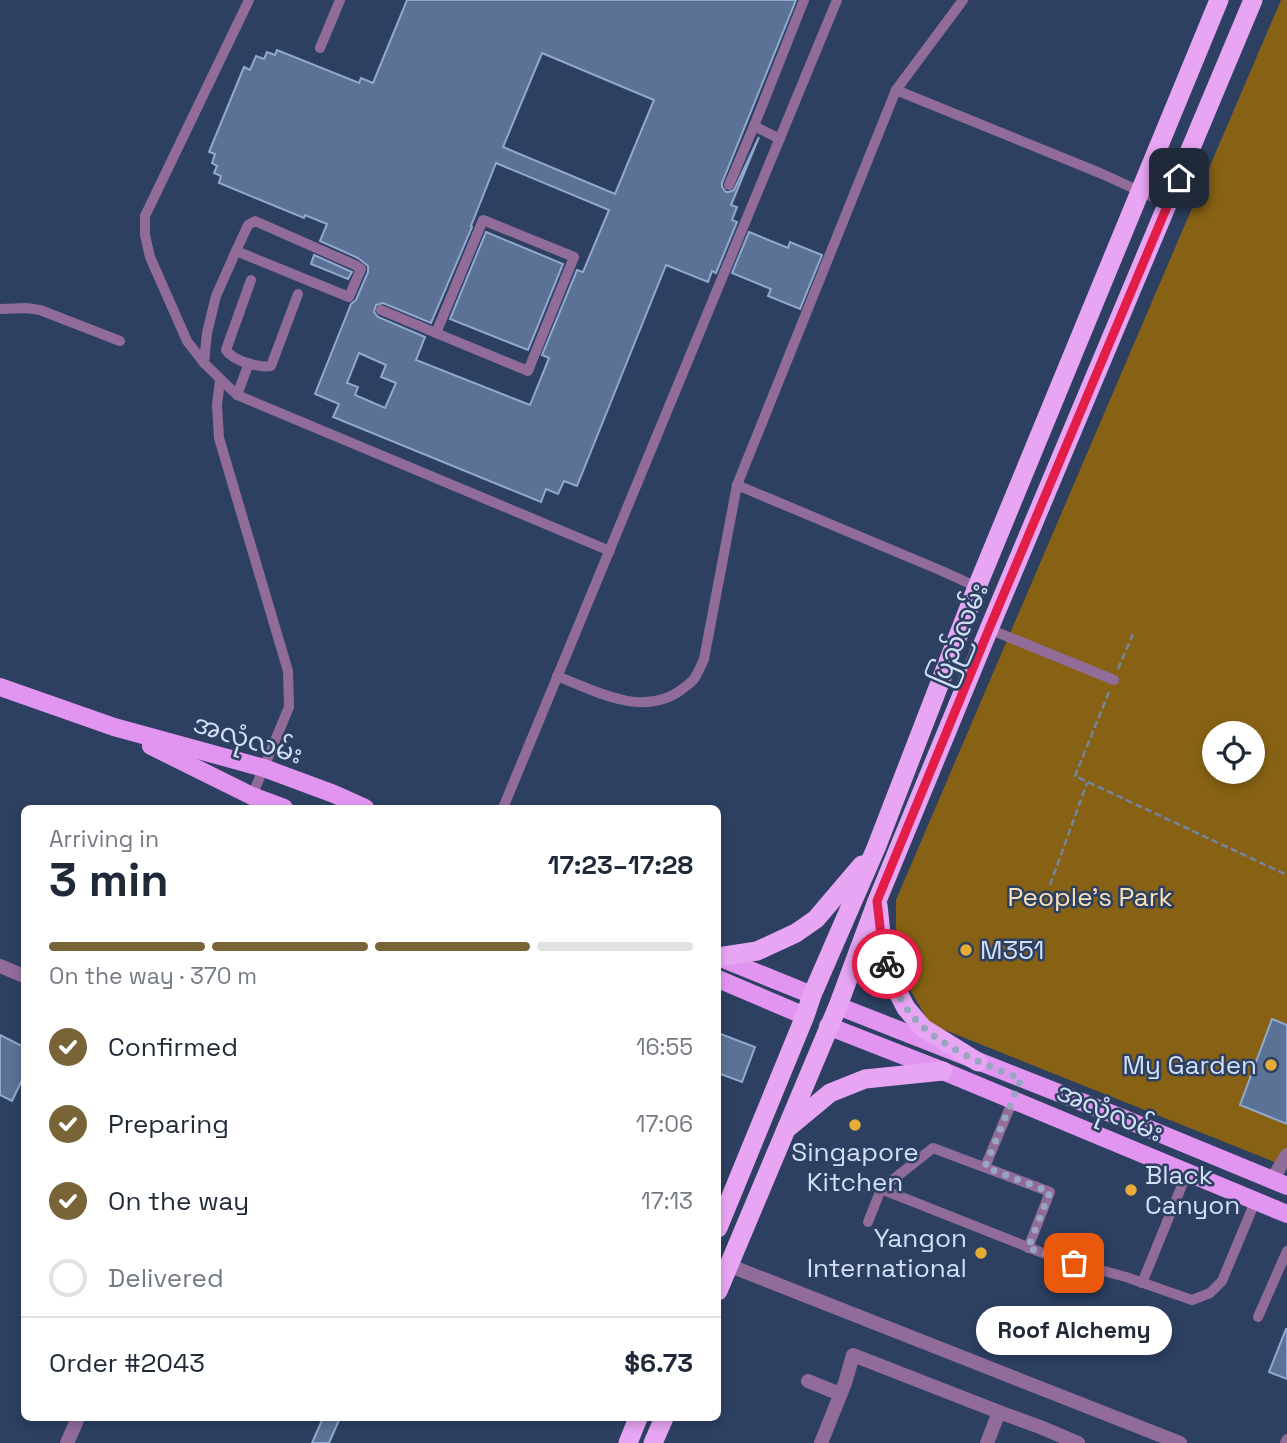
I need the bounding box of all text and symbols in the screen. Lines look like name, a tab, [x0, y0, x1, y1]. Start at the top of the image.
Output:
pin	[1149, 148, 1209, 208]
icon: home	[1160, 159, 1198, 197]
street label: ပြည်လမ်း	[922, 578, 999, 692]
street label: အလုံလမ်း	[188, 706, 307, 776]
map controls	[1202, 721, 1265, 784]
button: locate	[1202, 721, 1265, 784]
text: Arriving in	[49, 824, 159, 854]
text: 17:23–17:28	[548, 848, 693, 882]
text: 3 min	[49, 851, 169, 909]
park label: People's Park	[1007, 880, 1173, 914]
courier	[852, 929, 922, 999]
place label: M351	[980, 933, 1044, 967]
marker: M351	[958, 942, 974, 958]
icon: bike	[868, 945, 906, 983]
text: On the way · 370 m	[49, 961, 257, 991]
icon: check	[49, 1028, 87, 1066]
text: Confirmed	[108, 1030, 238, 1064]
text: 16:55	[636, 1032, 693, 1062]
place label: My Garden	[1122, 1048, 1257, 1082]
marker: My Garden	[1263, 1057, 1279, 1073]
street label: အလုံလမ်း	[1050, 1074, 1169, 1153]
icon: check	[49, 1105, 87, 1143]
text: Preparing	[108, 1107, 229, 1141]
text: 17:06	[636, 1109, 693, 1139]
marker: Singapore Kitchen	[847, 1117, 863, 1133]
place label: Singapore Kitchen	[791, 1135, 919, 1199]
place label: Black Canyon	[1145, 1158, 1240, 1222]
icon: check	[49, 1182, 87, 1220]
marker: Black Canyon	[1123, 1182, 1139, 1198]
text: On the way	[108, 1184, 249, 1218]
text: 17:13	[641, 1186, 693, 1216]
place label: Yangon International	[807, 1221, 967, 1285]
pin	[1044, 1233, 1104, 1293]
icon: bag	[1055, 1244, 1093, 1282]
marker: Yangon International	[973, 1245, 989, 1261]
text: Delivered	[108, 1261, 224, 1295]
callout: Roof Alchemy	[976, 1305, 1172, 1354]
text: Roof Alchemy	[997, 1315, 1151, 1345]
text: Order #2043	[49, 1346, 205, 1380]
text: $6.73	[624, 1346, 693, 1380]

